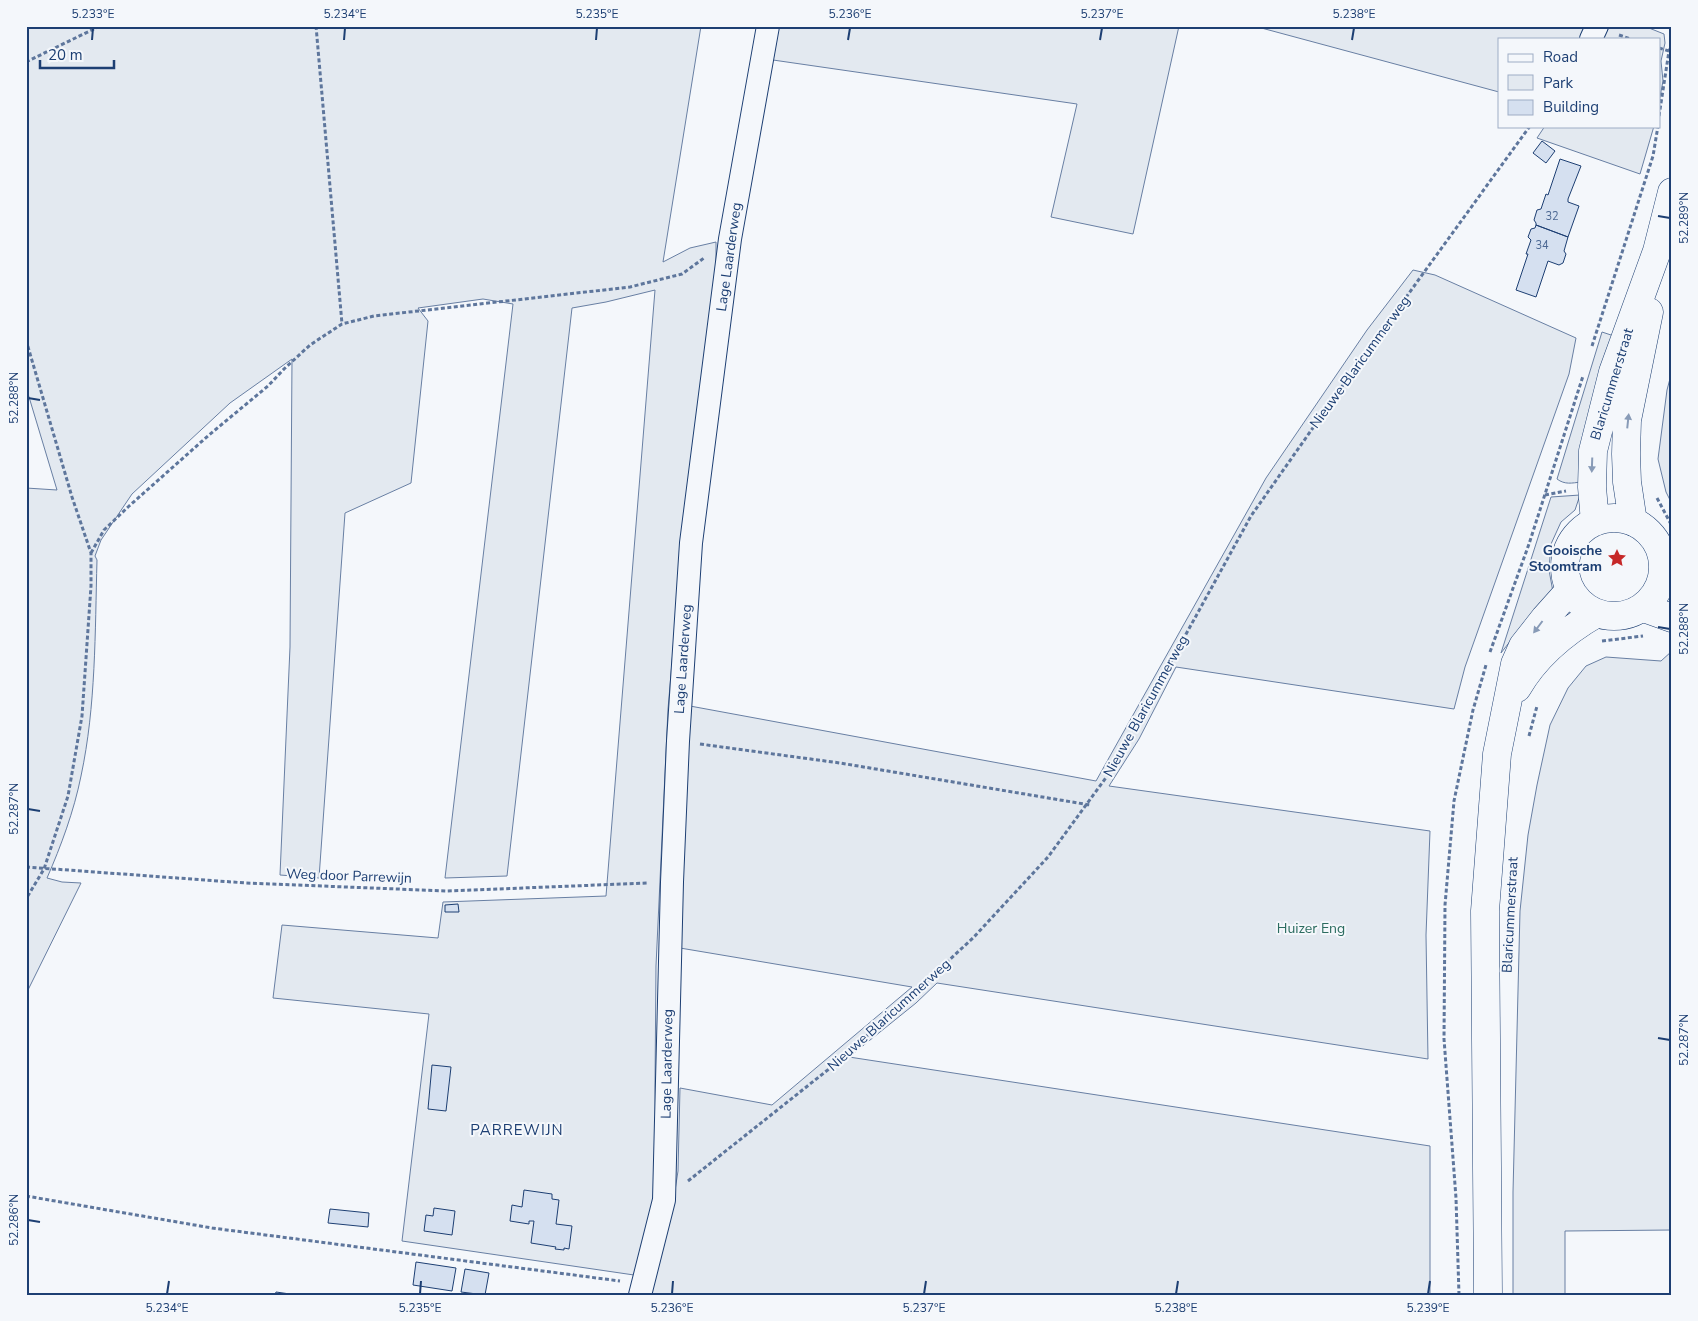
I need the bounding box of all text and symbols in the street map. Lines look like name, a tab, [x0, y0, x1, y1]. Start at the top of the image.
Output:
text: 5.233°E	[72, 6, 114, 22]
text: 5.234°E	[324, 6, 366, 22]
text: 5.235°E	[576, 6, 618, 22]
text: 5.236°E	[829, 6, 871, 22]
text: 5.237°E	[1081, 6, 1123, 22]
text: 5.238°E	[1333, 6, 1375, 22]
scale bar	[40, 38, 114, 70]
legend	[1498, 38, 1660, 128]
text: 20 m	[48, 45, 83, 65]
text: Road	[1543, 47, 1578, 67]
text: Park	[1543, 73, 1573, 93]
text: Building	[1543, 97, 1599, 117]
text: 52.289°N	[1676, 192, 1692, 244]
street label: Lage Laarderweg	[712, 201, 746, 313]
house number: 32	[1545, 209, 1559, 224]
house number: 34	[1535, 238, 1549, 253]
street label: Nieuwe Blaricummerweg	[1305, 292, 1415, 432]
street label: Blaricummerstraat	[1586, 326, 1638, 442]
text: 52.288°N	[6, 372, 22, 424]
one-way arrow	[1624, 413, 1632, 429]
one-way arrow	[1588, 457, 1596, 473]
place label: Gooische Stoomtram	[1529, 541, 1602, 576]
place icon: Gooische Stoomtram	[1606, 547, 1628, 569]
street label: Lage Laarderweg	[670, 603, 696, 715]
text: 52.288°N	[1676, 603, 1692, 655]
one-way arrow	[1533, 620, 1543, 634]
street label: Nieuwe Blaricummerweg	[1099, 632, 1193, 780]
text: 52.287°N	[6, 783, 22, 835]
street label: Blaricummerstraat	[1497, 856, 1523, 974]
street label: Weg door Parrewijn	[286, 864, 412, 888]
park label: Huizer Eng	[1277, 919, 1345, 938]
street label: Nieuwe Blaricummerweg	[823, 955, 955, 1075]
street label: Lage Laarderweg	[657, 1009, 677, 1119]
text: 52.287°N	[1676, 1014, 1692, 1066]
district label: PARREWIJN	[470, 1120, 564, 1140]
text: 52.286°N	[6, 1194, 22, 1246]
text: 5.234°E	[146, 1300, 188, 1316]
text: 5.235°E	[399, 1300, 441, 1316]
text: 5.236°E	[651, 1300, 693, 1316]
text: 5.237°E	[903, 1300, 945, 1316]
text: 5.238°E	[1155, 1300, 1197, 1316]
text: 5.239°E	[1407, 1300, 1449, 1316]

